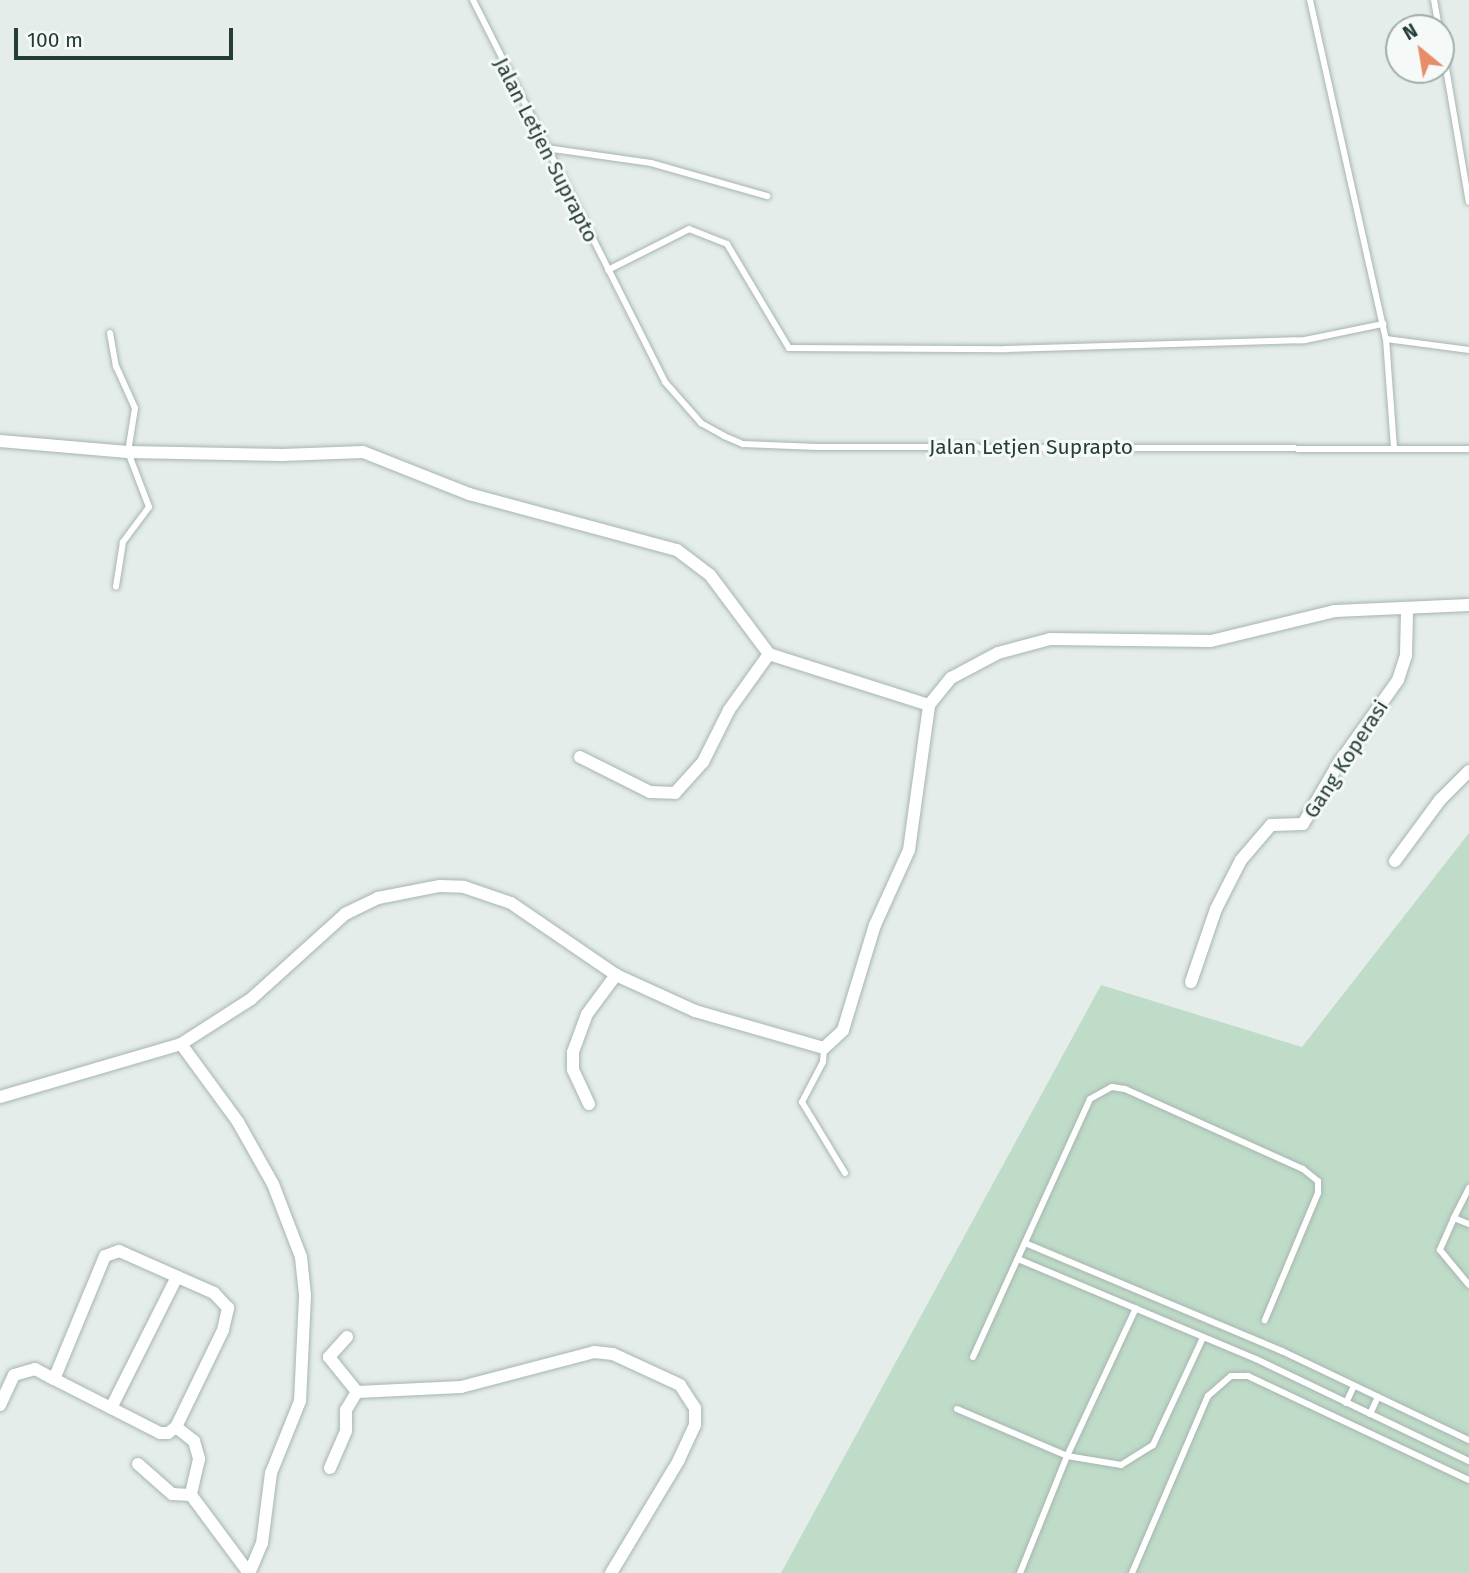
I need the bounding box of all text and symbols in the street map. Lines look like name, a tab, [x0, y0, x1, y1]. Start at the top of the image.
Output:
scale bar	[18, 14, 236, 58]
north arrow	[1385, 14, 1455, 84]
text: N	[1399, 19, 1421, 45]
text: 100 m	[27, 27, 83, 53]
street label: Jalan Letjen Suprapto	[488, 53, 604, 247]
street label: Jalan Letjen Suprapto	[929, 434, 1133, 460]
street label: Gang Koperasi	[1298, 695, 1394, 823]

